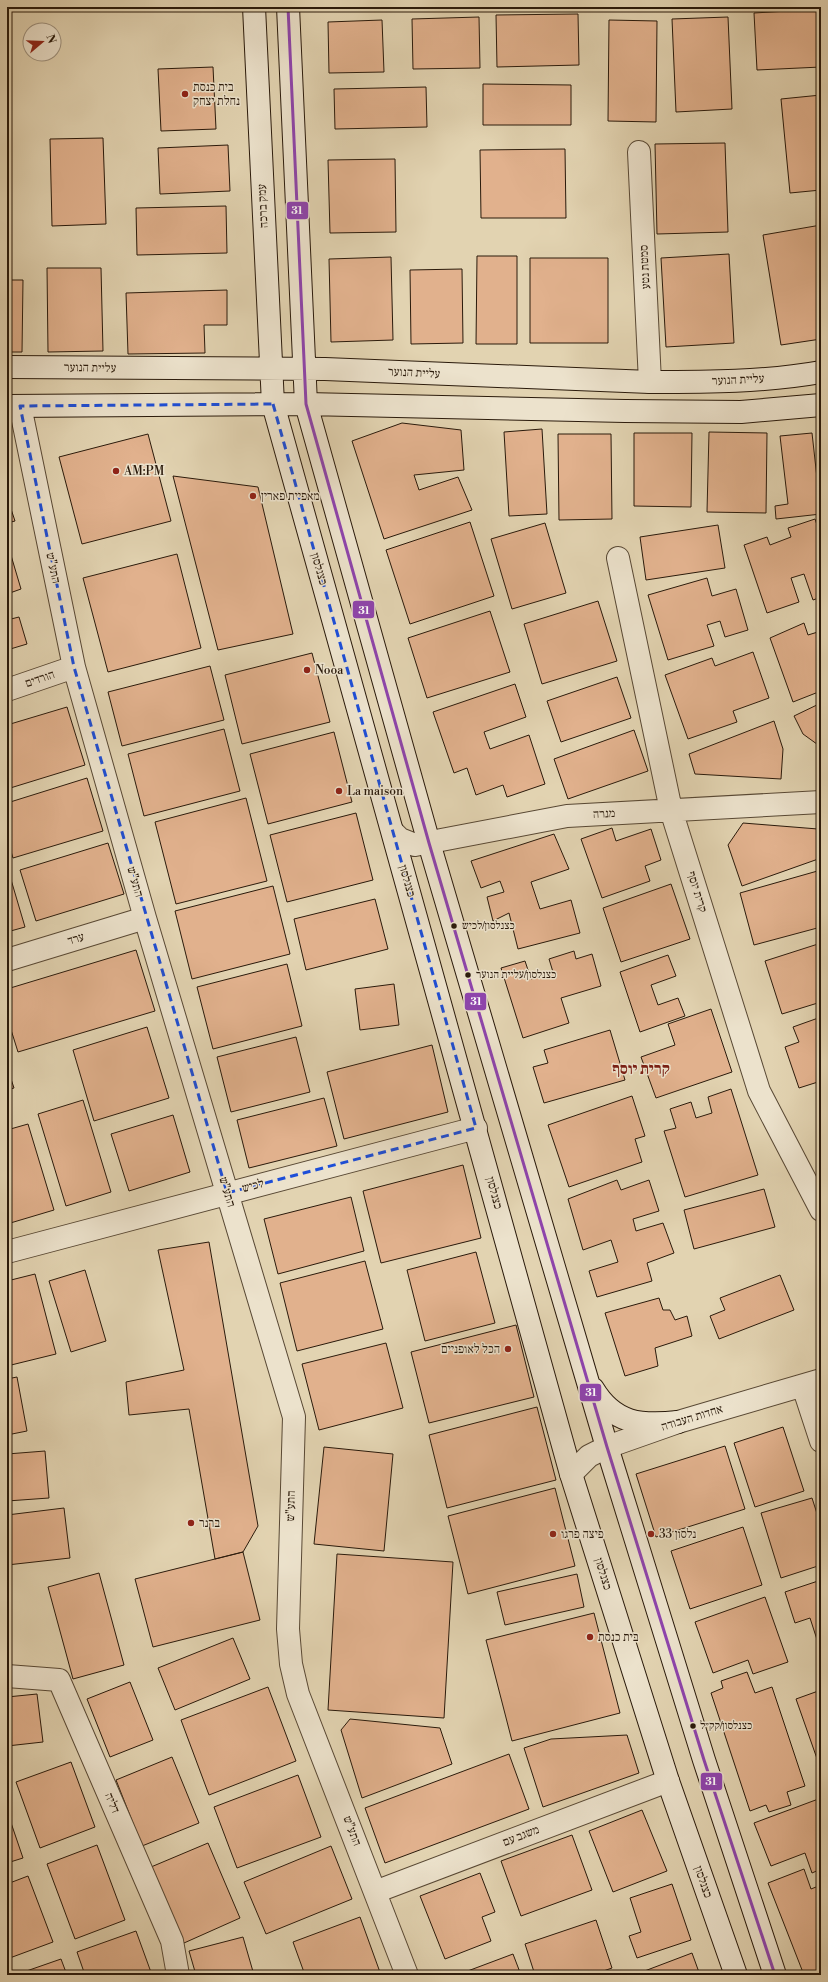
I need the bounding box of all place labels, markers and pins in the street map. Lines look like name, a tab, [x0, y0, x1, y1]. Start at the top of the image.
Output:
place label: בית כנסת נחלת יצחק	[193, 80, 240, 109]
marker: בית כנסת נחלת יצחק	[180, 89, 190, 99]
place label: AM:PM	[123, 464, 165, 479]
marker: AM:PM	[111, 466, 121, 476]
place label: מאפיית פארין	[261, 489, 320, 504]
marker: מאפיית פארין	[248, 491, 258, 501]
place label: Nooa	[315, 663, 344, 678]
marker: Nooa	[302, 665, 312, 675]
place label: La maison	[347, 784, 403, 799]
marker: La maison	[334, 786, 344, 796]
place label: כצנלסון/לכיש	[462, 919, 515, 933]
marker: כצנלסון/לכיש	[449, 921, 459, 931]
place label: כצנלסון/עליית הנוער	[476, 968, 556, 982]
marker: כצנלסון/עליית הנוער	[463, 970, 473, 980]
place label: הכל לאופניים	[441, 1342, 500, 1357]
marker: הכל לאופניים	[503, 1344, 513, 1354]
place label: ברנר	[199, 1516, 220, 1531]
marker: ברנר	[186, 1518, 196, 1528]
place label: פיצה פרגו	[561, 1527, 604, 1542]
place label: נלסון 33	[659, 1527, 696, 1542]
marker: פיצה פרגו	[548, 1529, 558, 1539]
marker: נלסון 33	[646, 1529, 656, 1539]
place label: בית כנסת	[598, 1630, 639, 1645]
marker: בית כנסת	[585, 1632, 595, 1642]
place label: כצנלסון/קק״ל	[700, 1719, 752, 1733]
marker: כצנלסון/קק״ל	[688, 1721, 698, 1731]

